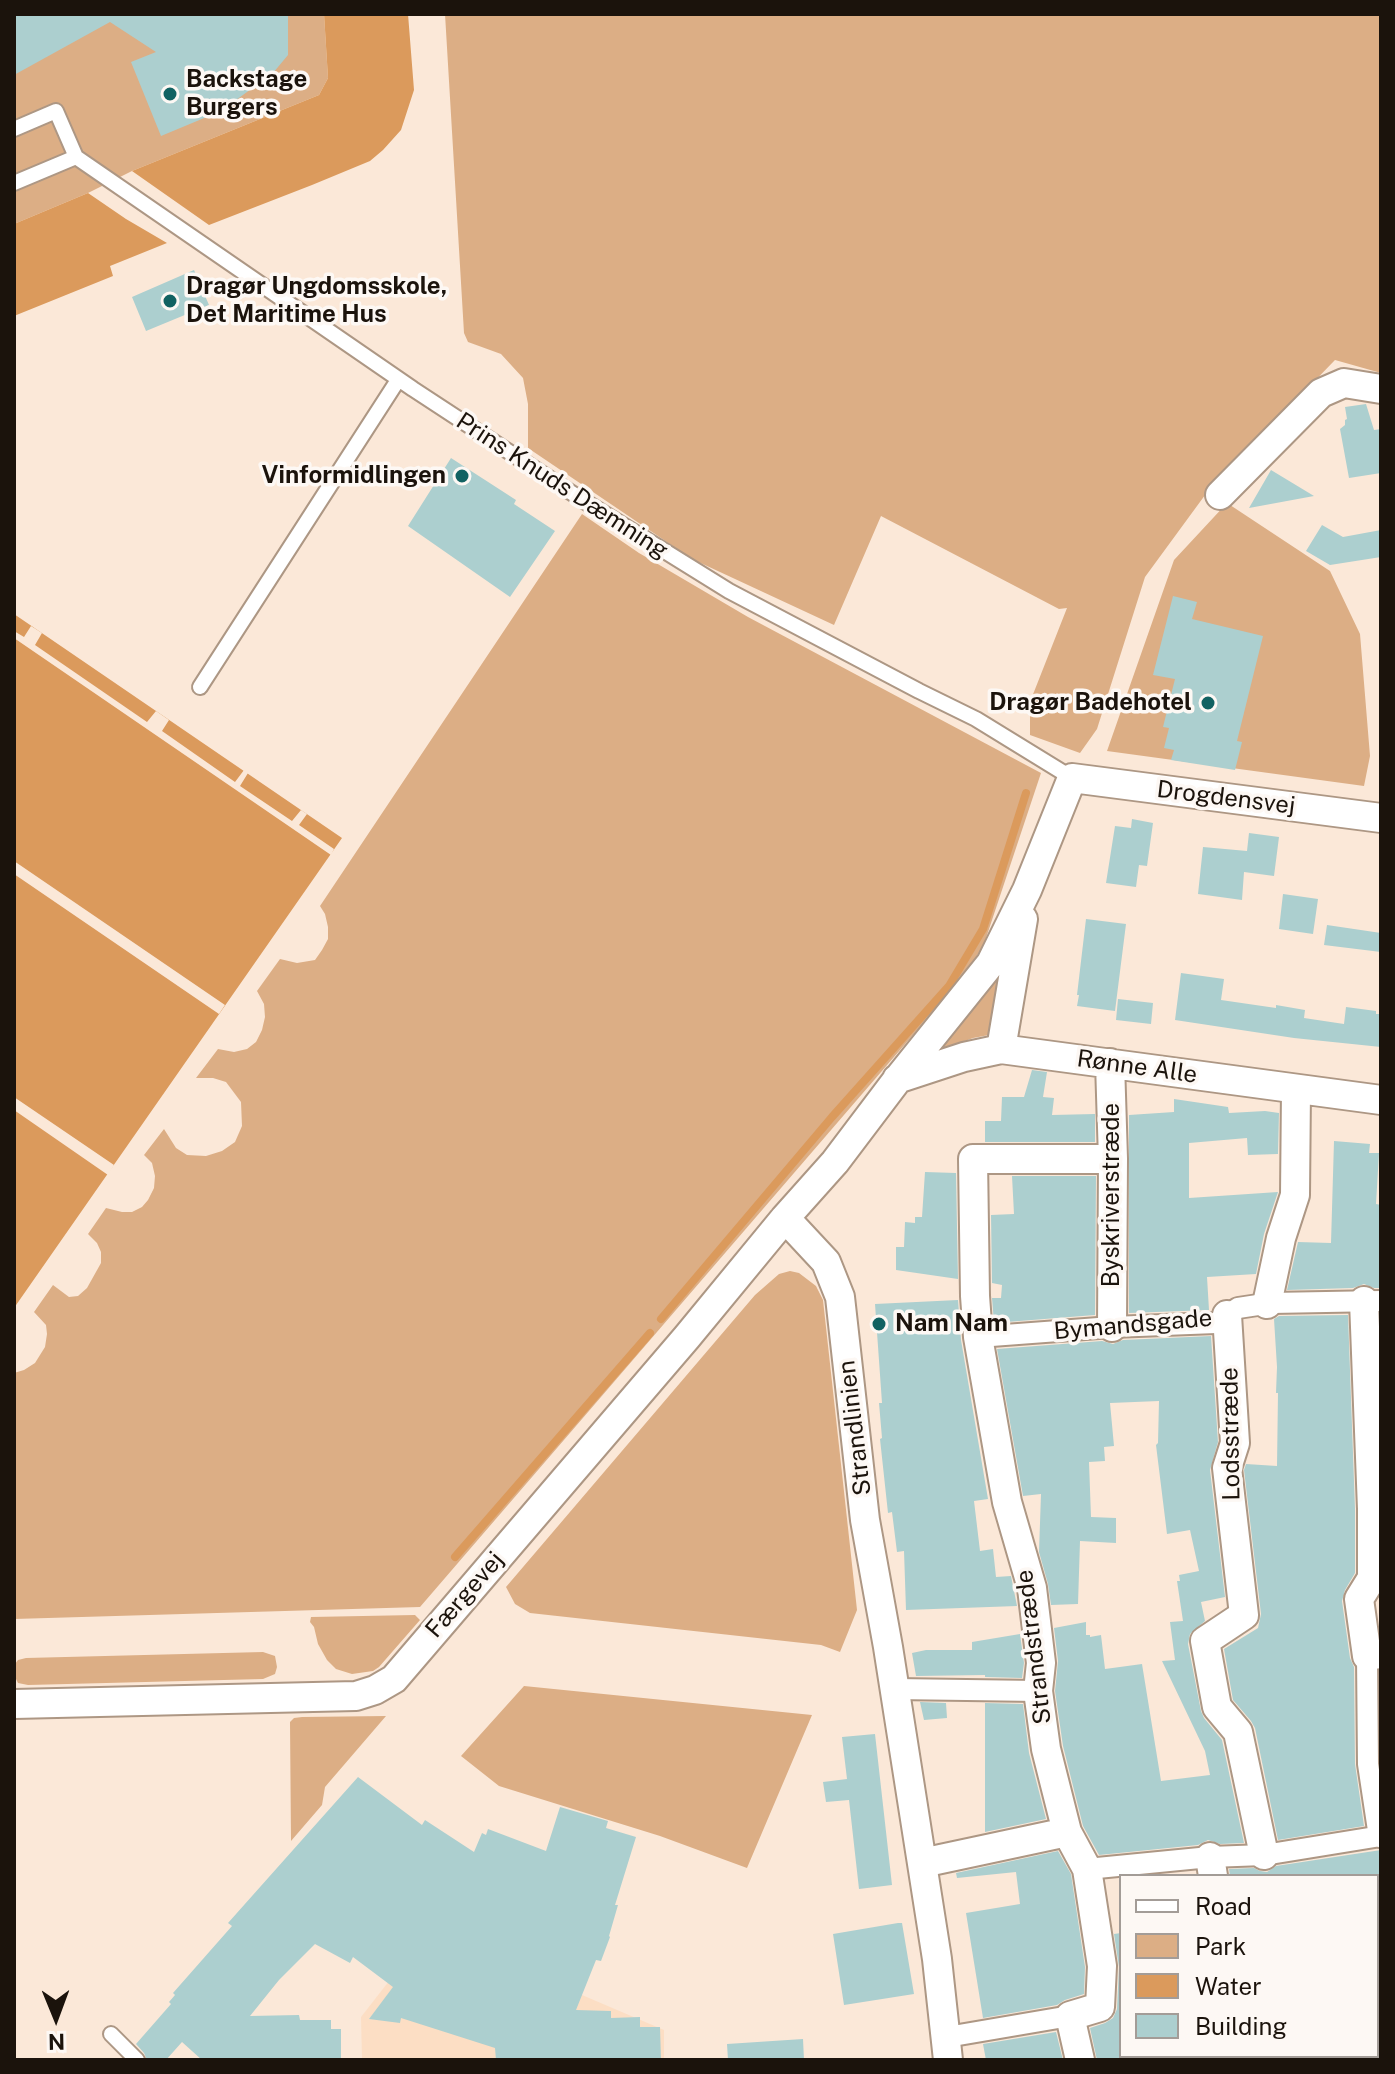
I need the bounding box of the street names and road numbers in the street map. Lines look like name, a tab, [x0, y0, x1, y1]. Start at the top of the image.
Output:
street label: Prins Knuds Dæmning	[451, 407, 673, 565]
street label: Drogdensvej	[1155, 775, 1297, 821]
street label: Rønne Alle	[1075, 1044, 1199, 1090]
street label: Byskriverstræde	[1098, 1103, 1126, 1287]
street label: Bymandsgade	[1053, 1304, 1213, 1346]
street label: Strandlinien	[832, 1359, 878, 1497]
street label: Lodsstræde	[1215, 1367, 1247, 1501]
street label: Færgevej	[420, 1546, 510, 1644]
street label: Strandstræde	[1010, 1568, 1058, 1726]

